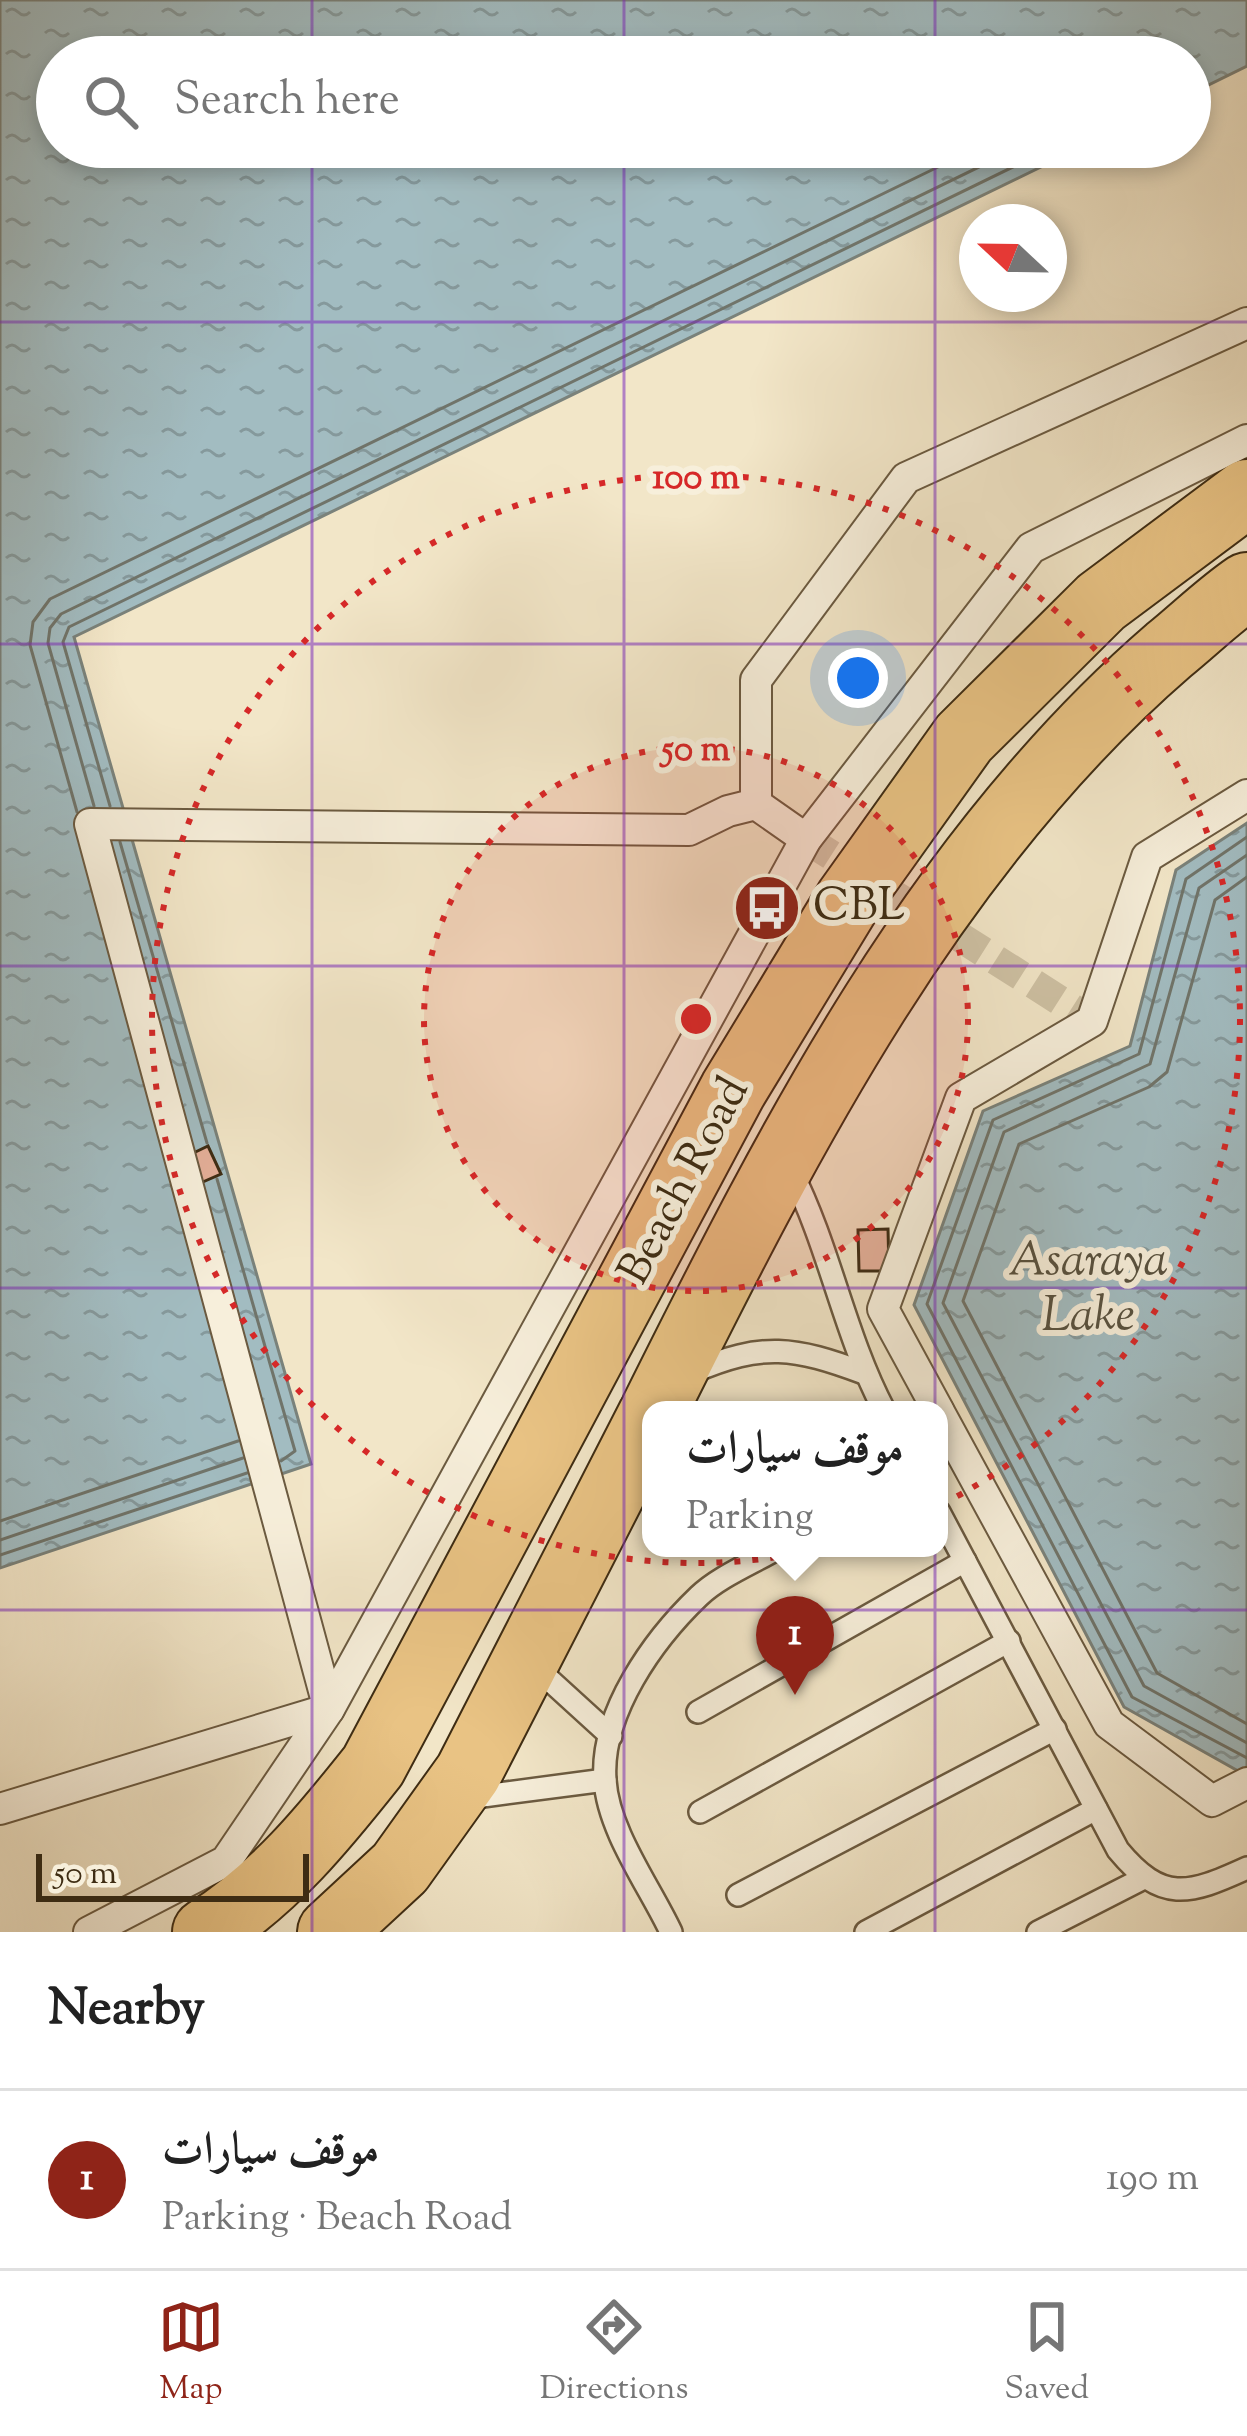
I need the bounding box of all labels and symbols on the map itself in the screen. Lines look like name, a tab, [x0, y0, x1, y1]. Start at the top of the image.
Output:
north arrow	[959, 204, 1067, 312]
text: 100 m	[652, 453, 740, 505]
your location	[828, 648, 888, 708]
text: 50 m	[659, 725, 731, 777]
bus stop icon: CBL	[732, 873, 802, 943]
place label: CBL	[813, 876, 905, 941]
centre of rings	[675, 998, 717, 1040]
street label: Beach Road	[604, 1067, 768, 1297]
water label: Asaraya Lake	[1008, 1228, 1168, 1352]
pin: 1	[756, 1596, 834, 1695]
scale bar	[36, 1848, 309, 1901]

